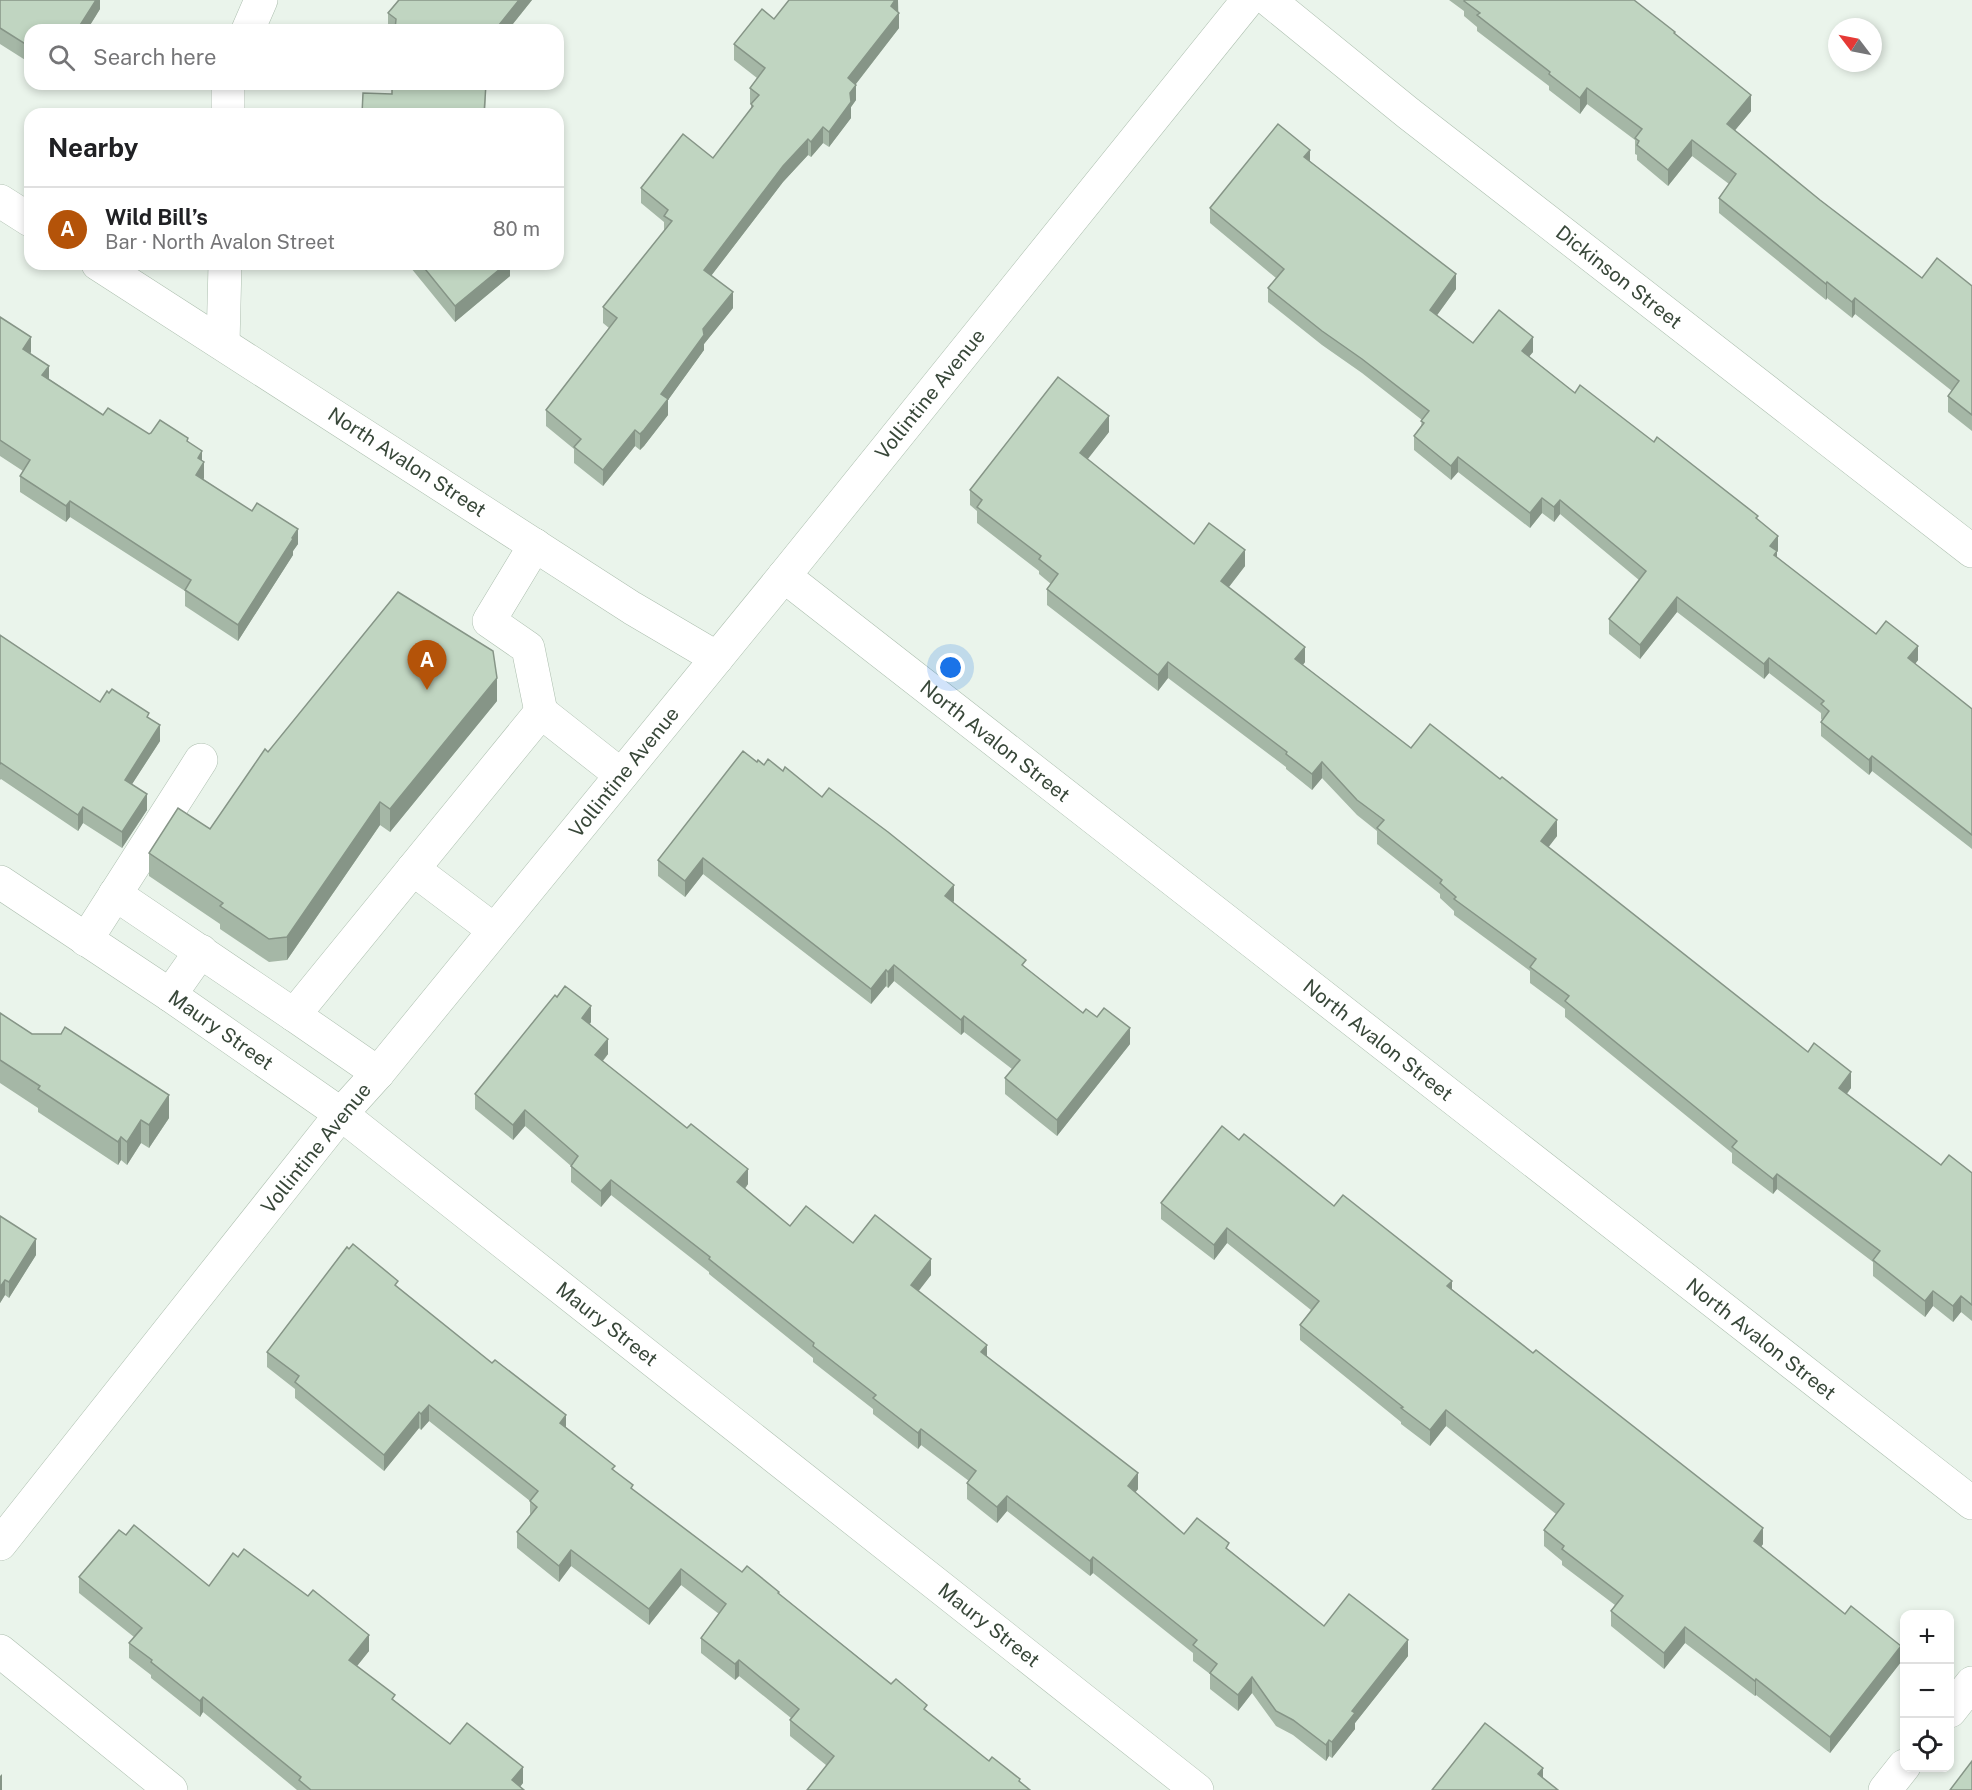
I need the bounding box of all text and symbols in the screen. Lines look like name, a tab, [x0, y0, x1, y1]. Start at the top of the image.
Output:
north arrow	[1828, 18, 1882, 72]
search box	[24, 24, 564, 90]
icon: search	[45, 41, 78, 74]
text: Search here	[93, 44, 217, 70]
text: Nearby	[48, 132, 138, 163]
text: Wild Bill’s	[105, 204, 208, 230]
text: A	[60, 217, 75, 241]
text: 80 m	[493, 217, 540, 241]
street label: Dickinson Street	[1551, 220, 1687, 334]
text: Bar · North Avalon Street	[105, 230, 335, 254]
street label: Vollintine Avenue	[870, 324, 990, 464]
street label: North Avalon Street	[323, 402, 491, 522]
pin: A	[408, 640, 446, 690]
your location	[936, 653, 965, 682]
street label: North Avalon Street	[915, 675, 1075, 807]
street label: Vollintine Avenue	[564, 702, 684, 842]
street label: North Avalon Street	[1298, 974, 1458, 1106]
street label: Maury Street	[164, 985, 278, 1075]
street label: Vollintine Avenue	[256, 1078, 376, 1218]
street label: North Avalon Street	[1681, 1273, 1841, 1405]
street label: Maury Street	[551, 1277, 663, 1371]
street label: Maury Street	[933, 1578, 1045, 1672]
map controls	[1900, 1610, 1954, 1772]
button: +	[1900, 1610, 1954, 1664]
button: −	[1900, 1664, 1954, 1718]
button: locate	[1900, 1718, 1954, 1772]

